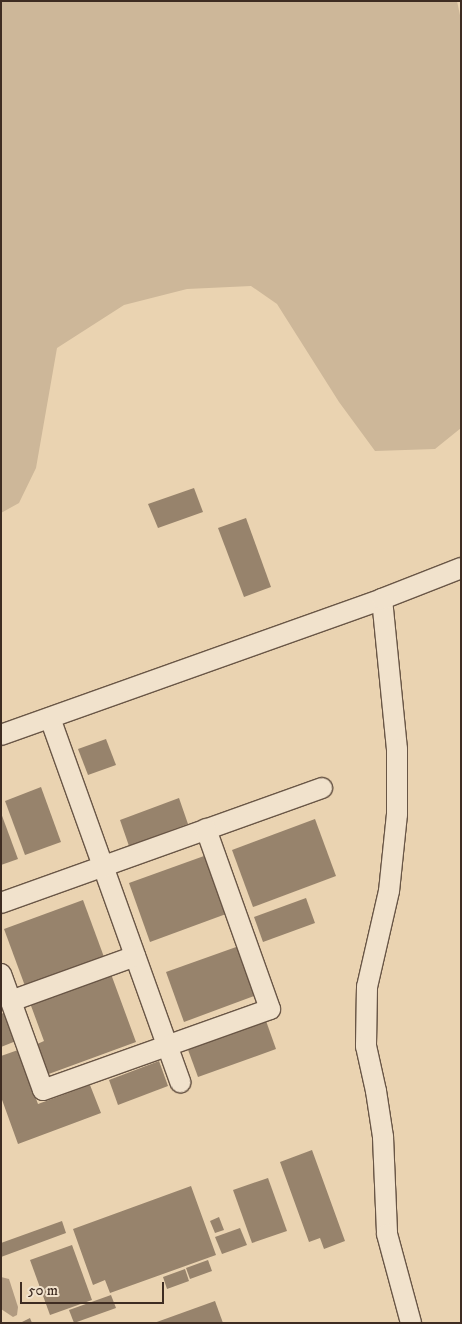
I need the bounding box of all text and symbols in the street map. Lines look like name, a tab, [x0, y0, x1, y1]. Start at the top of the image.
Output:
scale bar	[22, 1272, 166, 1304]
text: 50 m	[28, 1281, 58, 1300]

